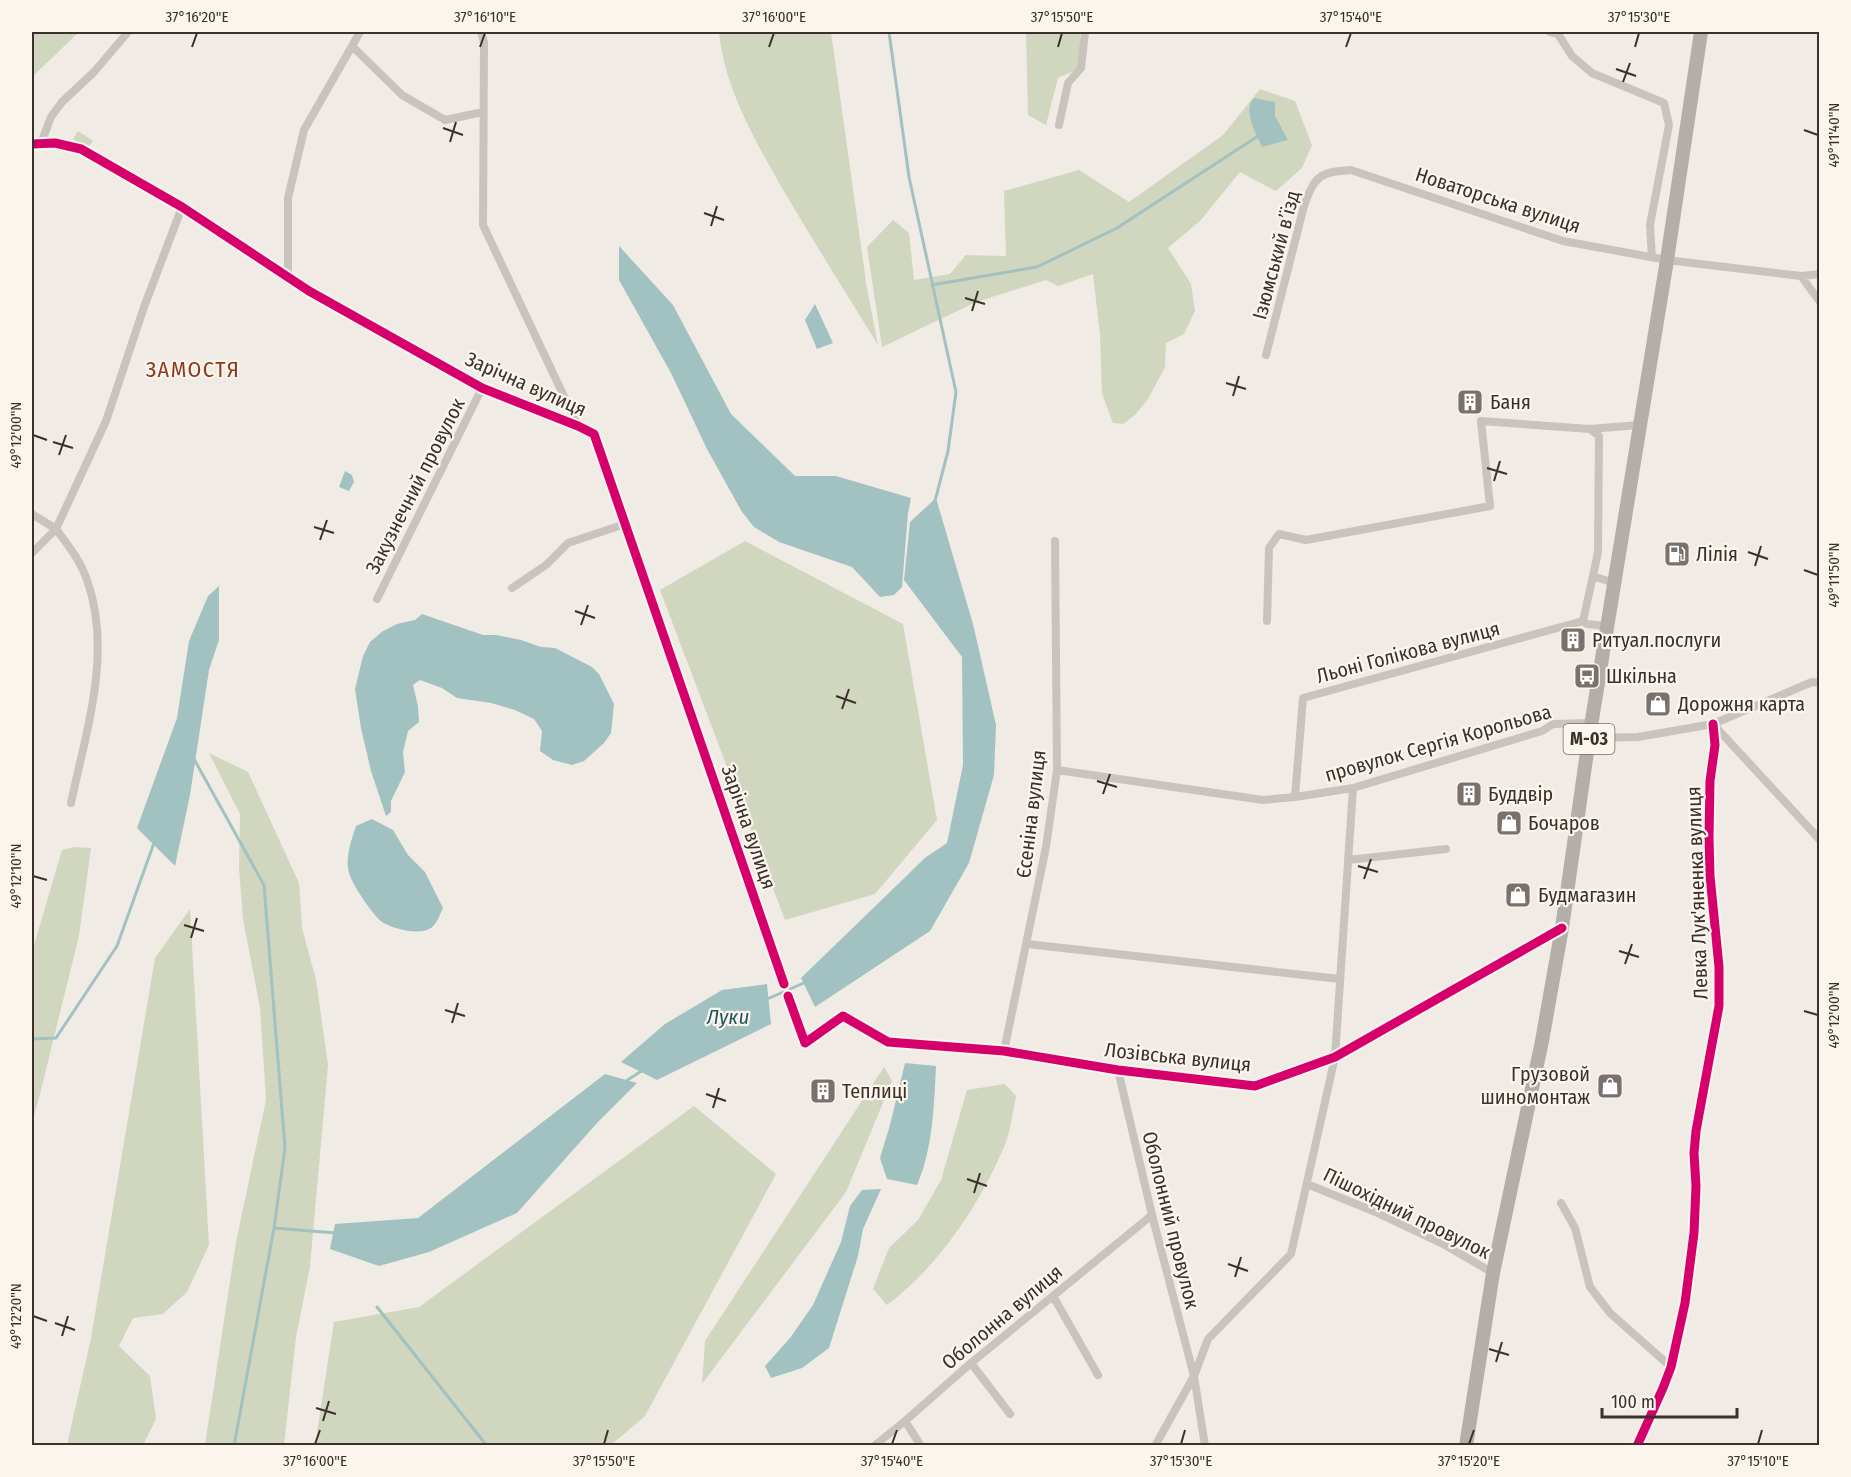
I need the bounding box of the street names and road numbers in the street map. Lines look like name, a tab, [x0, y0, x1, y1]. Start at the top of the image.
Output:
street label: Новаторська вулиця	[1412, 162, 1584, 238]
street label: Ізюмський в’їзд	[1247, 188, 1305, 322]
street label: Зарічна вулиця	[462, 347, 590, 421]
street label: Закузнечний провулок	[360, 394, 470, 578]
street label: Льоні Голікова вулиця	[1314, 616, 1502, 688]
street label: провулок Сергія Корольова	[1322, 699, 1554, 787]
road number: М-03	[1564, 724, 1614, 754]
street label: Єсеніна вулиця	[1011, 749, 1051, 879]
street label: Зарічна вулиця	[716, 762, 782, 892]
street label: Левка Лук'яненка вулиця	[1681, 786, 1713, 1000]
street label: Лозівська вулиця	[1104, 1037, 1252, 1077]
street label: Оболонний провулок	[1137, 1129, 1205, 1312]
street label: Пішохідний провулок	[1320, 1162, 1495, 1264]
street label: Оболонна вулиця	[937, 1260, 1067, 1374]

